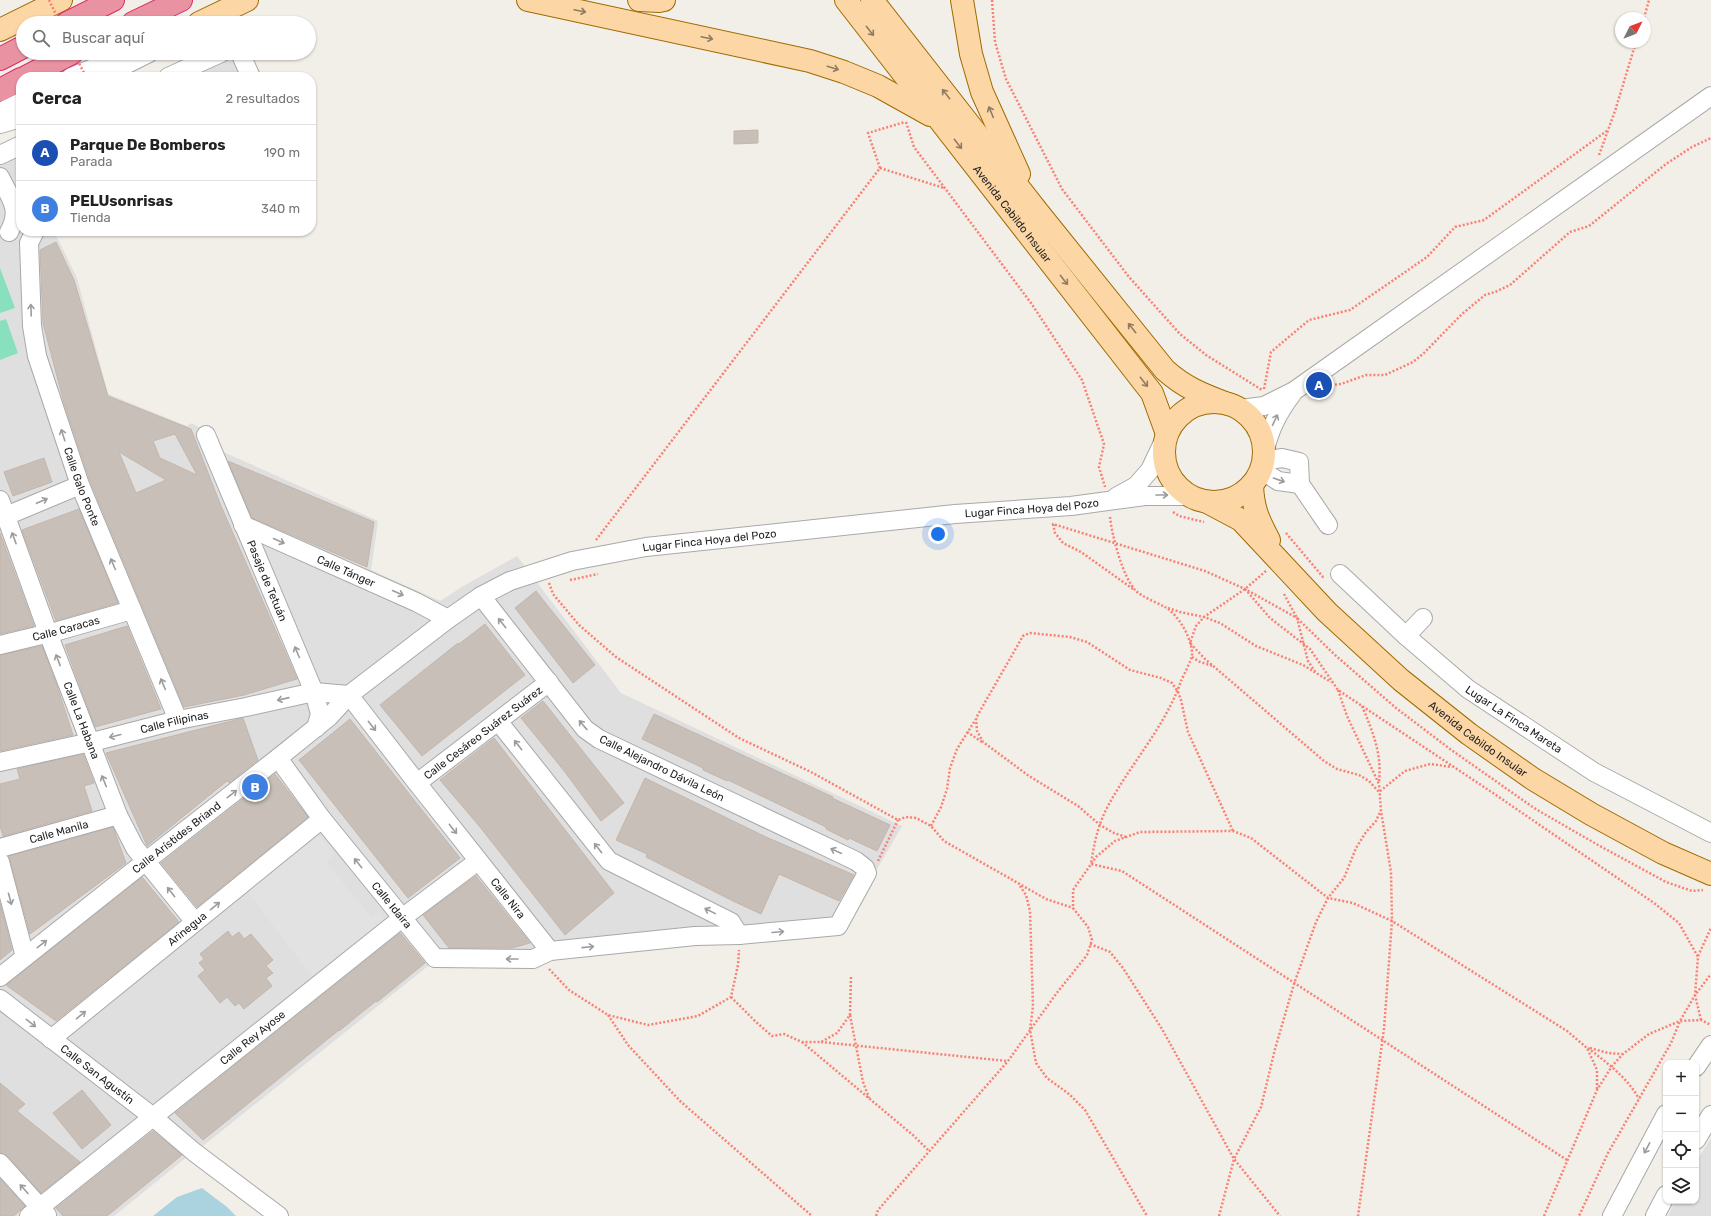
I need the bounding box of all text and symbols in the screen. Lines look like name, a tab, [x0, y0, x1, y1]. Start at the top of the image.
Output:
one-way arrow	[573, 7, 586, 15]
north arrow	[1615, 12, 1651, 48]
search box	[16, 16, 316, 60]
one-way arrow	[865, 25, 874, 36]
icon: search	[30, 27, 52, 49]
text: Buscar aquí	[62, 29, 144, 47]
one-way arrow	[700, 35, 713, 43]
one-way arrow	[827, 65, 840, 72]
text: Cerca	[32, 88, 82, 108]
one-way arrow	[942, 89, 951, 100]
text: 2 resultados	[225, 91, 300, 106]
one-way arrow	[987, 106, 994, 118]
text: Parque De Bomberos	[70, 136, 226, 154]
one-way arrow	[954, 139, 963, 150]
text: A	[40, 145, 50, 160]
text: 190 m	[264, 145, 300, 160]
text: Parada	[70, 154, 112, 169]
street label: Avenida Cabildo Insular	[970, 163, 1054, 266]
text: PELUsonrisas	[70, 192, 173, 210]
text: B	[40, 201, 50, 216]
text: 340 m	[261, 201, 300, 216]
text: Tienda	[70, 210, 111, 225]
one-way arrow	[1060, 274, 1068, 285]
one-way arrow	[27, 304, 35, 317]
one-way arrow	[1127, 322, 1136, 333]
pin: A	[1306, 370, 1332, 400]
one-way arrow	[1140, 377, 1148, 388]
one-way arrow	[1272, 415, 1279, 427]
one-way arrow	[59, 429, 66, 442]
street label: Calle Galo Ponte	[61, 446, 102, 528]
one-way arrow	[1273, 477, 1286, 484]
one-way arrow	[1155, 491, 1168, 499]
street label: Lugar Finca Hoya del Pozo	[964, 496, 1100, 520]
one-way arrow	[35, 497, 47, 505]
your location	[928, 524, 948, 544]
street label: Lugar Finca Hoya del Pozo	[642, 527, 777, 555]
one-way arrow	[9, 532, 17, 544]
street label: Pasaje de Tetuán	[244, 538, 290, 623]
one-way arrow	[272, 538, 284, 545]
street label: Calle Tánger	[315, 553, 378, 590]
one-way arrow	[108, 559, 116, 571]
one-way arrow	[391, 590, 403, 598]
street label: Calle Caracas	[31, 613, 101, 644]
one-way arrow	[498, 617, 506, 628]
one-way arrow	[293, 647, 300, 659]
one-way arrow	[53, 654, 61, 666]
one-way arrow	[159, 679, 167, 691]
street label: Calle La Habana	[60, 680, 102, 761]
street label: Calle Cesáreo Suárez Suárez	[421, 683, 545, 782]
street label: Lugar La Finca Mareta	[1463, 683, 1564, 756]
one-way arrow	[277, 695, 290, 703]
street label: Avenida Cabildo Insular	[1426, 699, 1530, 780]
street label: Calle Filipinas	[139, 708, 210, 736]
one-way arrow	[578, 720, 587, 730]
one-way arrow	[368, 721, 377, 732]
street label: Calle Alejandro Dávila León	[597, 732, 726, 804]
one-way arrow	[109, 733, 122, 741]
one-way arrow	[514, 740, 522, 751]
pin: B	[242, 772, 268, 802]
one-way arrow	[100, 776, 108, 788]
one-way arrow	[226, 790, 237, 798]
street label: Calle Arístides Briand	[130, 799, 224, 876]
street label: Calle Manila	[28, 818, 90, 846]
one-way arrow	[448, 823, 457, 834]
one-way arrow	[594, 842, 603, 853]
one-way arrow	[830, 847, 842, 854]
one-way arrow	[353, 858, 362, 868]
street label: Calle Nira	[488, 875, 528, 921]
street label: Calle Idaira	[369, 879, 414, 931]
one-way arrow	[166, 886, 175, 897]
one-way arrow	[7, 893, 14, 906]
one-way arrow	[209, 902, 220, 911]
one-way arrow	[704, 907, 716, 915]
street label: Arinegua	[165, 909, 209, 949]
one-way arrow	[771, 928, 784, 935]
one-way arrow	[36, 940, 47, 948]
one-way arrow	[581, 943, 594, 950]
one-way arrow	[506, 955, 519, 963]
street label: Calle Rey Ayose	[217, 1008, 288, 1068]
one-way arrow	[76, 1010, 87, 1019]
one-way arrow	[25, 1019, 36, 1028]
street label: Calle San Agustín	[58, 1042, 136, 1107]
map controls	[1663, 1060, 1699, 1204]
button: +	[1663, 1060, 1699, 1096]
button: −	[1663, 1096, 1699, 1132]
button: locate	[1663, 1132, 1699, 1168]
one-way arrow	[1643, 1142, 1650, 1154]
button: layers	[1663, 1168, 1699, 1204]
one-way arrow	[19, 1184, 28, 1194]

